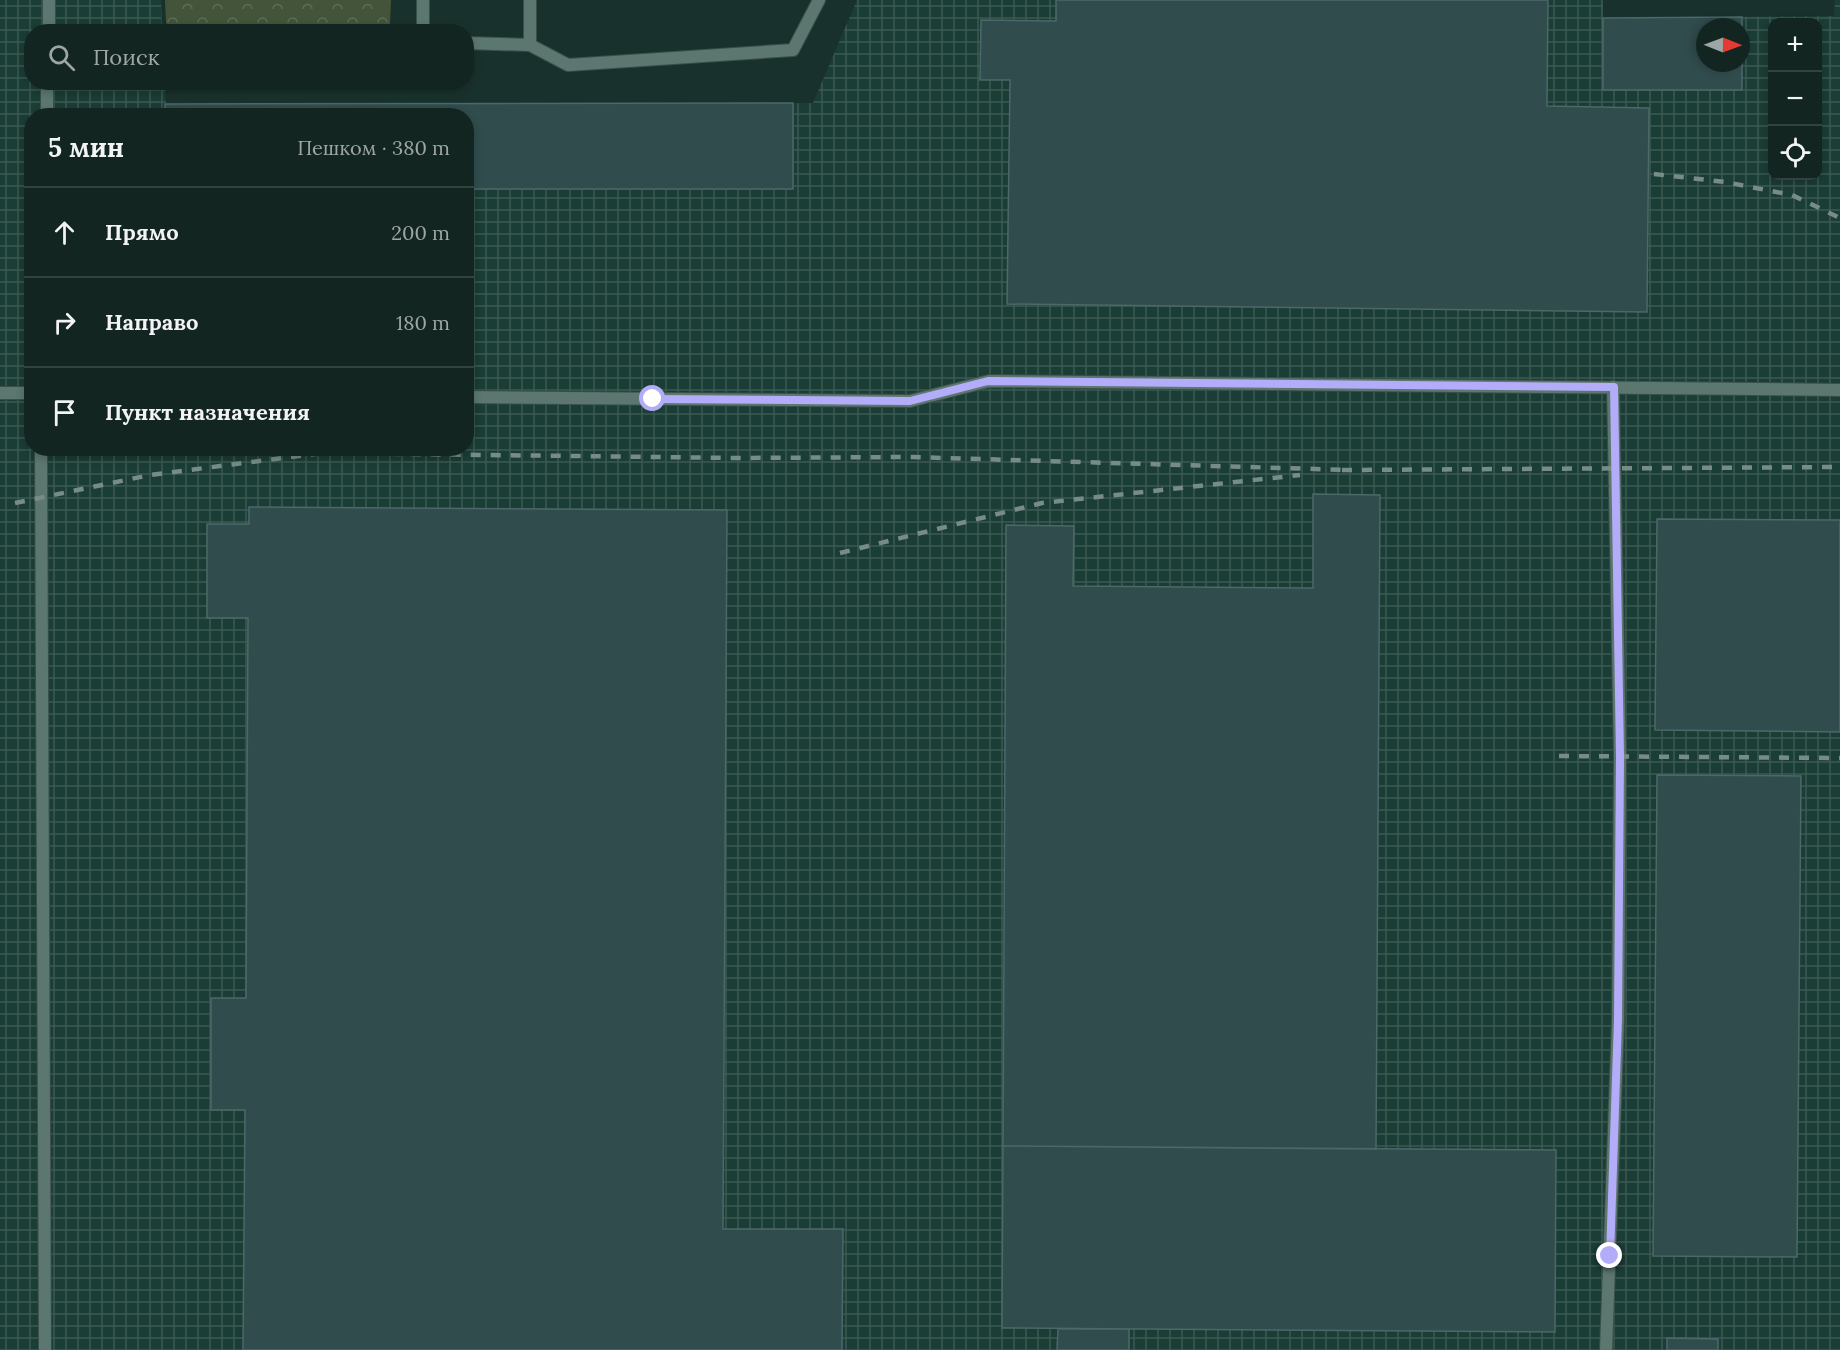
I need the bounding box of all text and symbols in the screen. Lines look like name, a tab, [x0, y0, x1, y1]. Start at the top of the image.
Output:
north arrow	[1696, 18, 1750, 72]
map controls	[1768, 18, 1822, 180]
button: +	[1768, 18, 1822, 72]
search box	[24, 24, 474, 90]
icon: search	[45, 41, 78, 74]
text: Поиск	[93, 43, 159, 71]
button: −	[1768, 72, 1822, 126]
button: locate	[1768, 126, 1822, 180]
text: 5 мин	[48, 131, 124, 164]
text: Пешком · 380 m	[297, 135, 450, 160]
icon: ahead	[48, 216, 81, 249]
text: Прямо	[105, 218, 179, 246]
text: 200 m	[391, 220, 450, 245]
icon: right	[48, 306, 81, 339]
text: Направо	[105, 308, 199, 336]
text: 180 m	[396, 310, 450, 335]
route start	[639, 385, 665, 411]
icon: arrive	[48, 396, 81, 429]
text: Пункт назначения	[105, 398, 310, 426]
route end	[1596, 1242, 1622, 1268]

